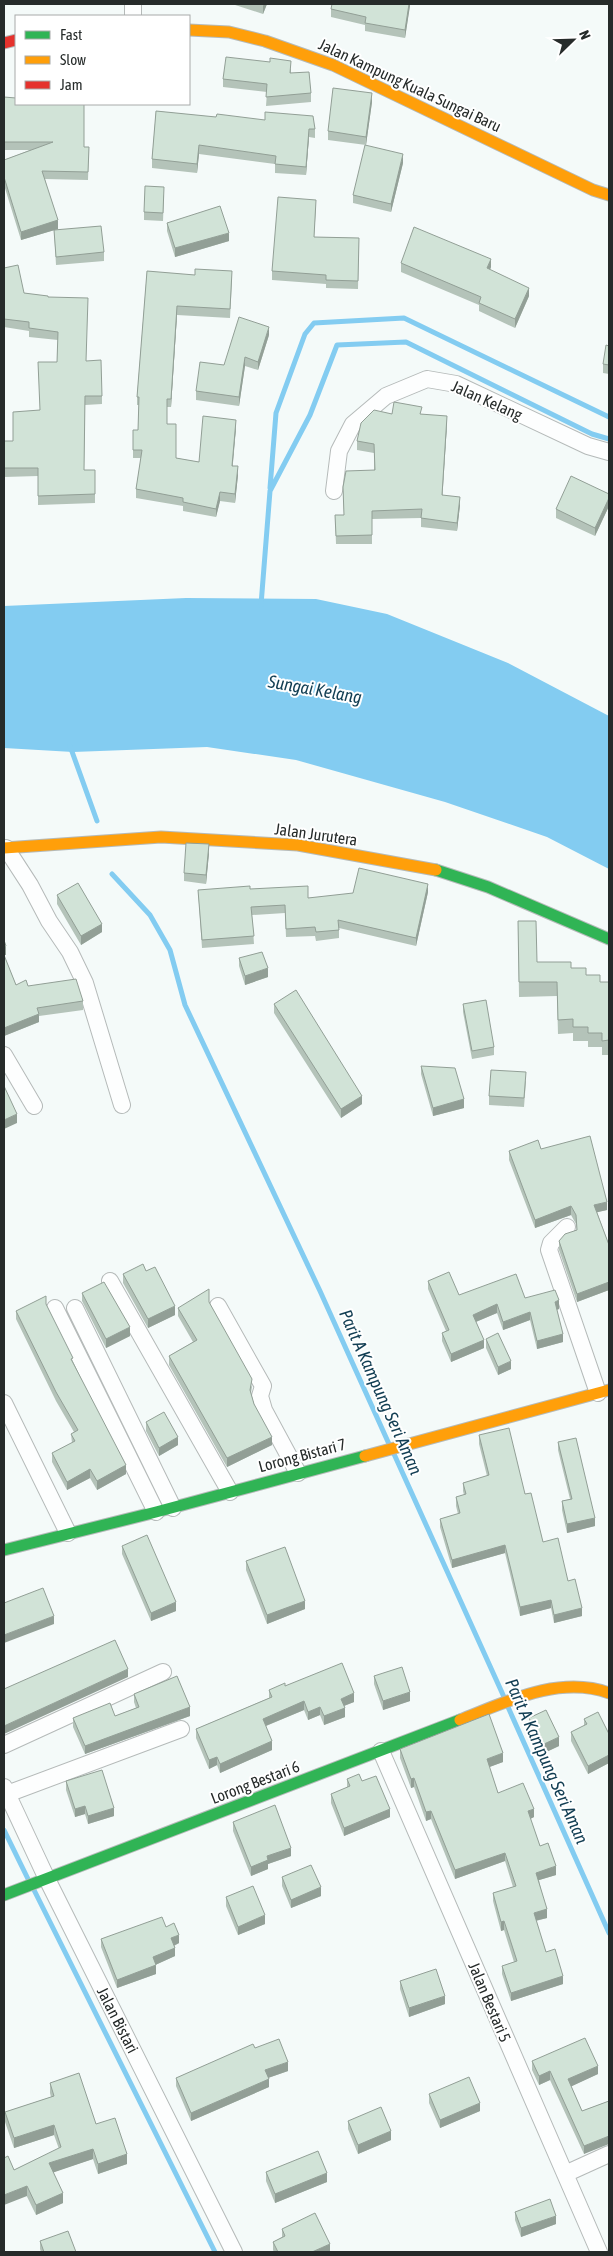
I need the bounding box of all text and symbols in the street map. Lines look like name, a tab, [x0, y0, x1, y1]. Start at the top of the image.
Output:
legend	[15, 15, 190, 105]
north arrow	[548, 15, 598, 65]
text: Fast	[60, 26, 82, 43]
text: N	[576, 28, 594, 42]
street label: Jalan Kampung Kuala Sungai Baru	[316, 35, 504, 136]
text: Slow	[60, 51, 86, 68]
text: Jam	[60, 76, 83, 93]
street label: Jalan Kelang	[449, 376, 525, 424]
water label: Sungai Kelang	[266, 670, 364, 708]
street label: Jalan Jurutera	[274, 819, 358, 849]
water label: Parit A Kampung Seri Aman	[335, 1306, 427, 1478]
street label: Lorong Bistari 7	[256, 1435, 348, 1476]
water label: Parit A Kampung Seri Aman	[501, 1675, 593, 1847]
street label: Lorong Bestari 6	[208, 1757, 302, 1808]
street label: Jalan Bestari 5	[465, 1959, 515, 2045]
street label: Jalan Bistari	[94, 1984, 142, 2056]

